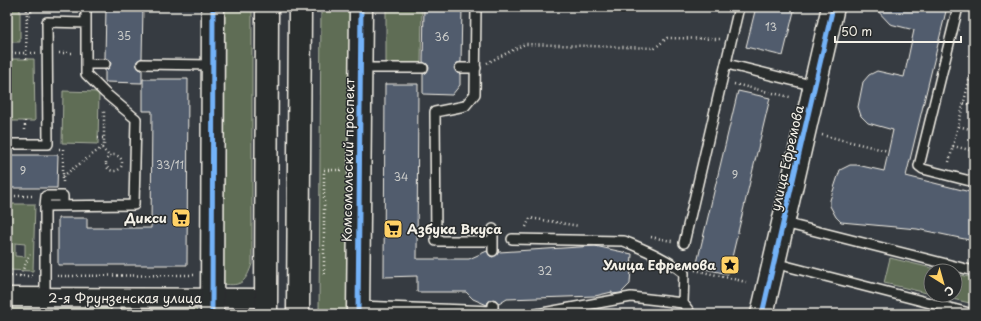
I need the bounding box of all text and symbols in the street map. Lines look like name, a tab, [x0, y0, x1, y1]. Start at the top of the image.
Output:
house number: 13	[765, 18, 777, 35]
scale bar	[835, 18, 961, 44]
text: 50 m	[841, 22, 872, 40]
house number: 35	[117, 27, 131, 44]
house number: 36	[435, 28, 450, 45]
street label: Комсомольский проспект	[337, 77, 358, 242]
street label: улица Ефремова	[765, 102, 808, 213]
house number: 33/11	[156, 156, 184, 173]
house number: 9	[20, 162, 26, 179]
house number: 9	[732, 166, 738, 183]
house number: 34	[394, 168, 408, 185]
supermarket icon: Дикси	[170, 207, 192, 229]
place label: Дикси	[124, 208, 167, 227]
supermarket icon: Азбука Вкуса	[382, 218, 404, 240]
place label: Азбука Вкуса	[407, 219, 502, 238]
place icon: Улица Ефремова	[719, 254, 741, 276]
place label: Улица Ефремова	[602, 255, 716, 274]
house number: 32	[538, 262, 553, 279]
north arrow	[923, 263, 963, 303]
text: С	[941, 282, 958, 301]
street label: 2-я Фрунзенская улица	[48, 288, 203, 307]

